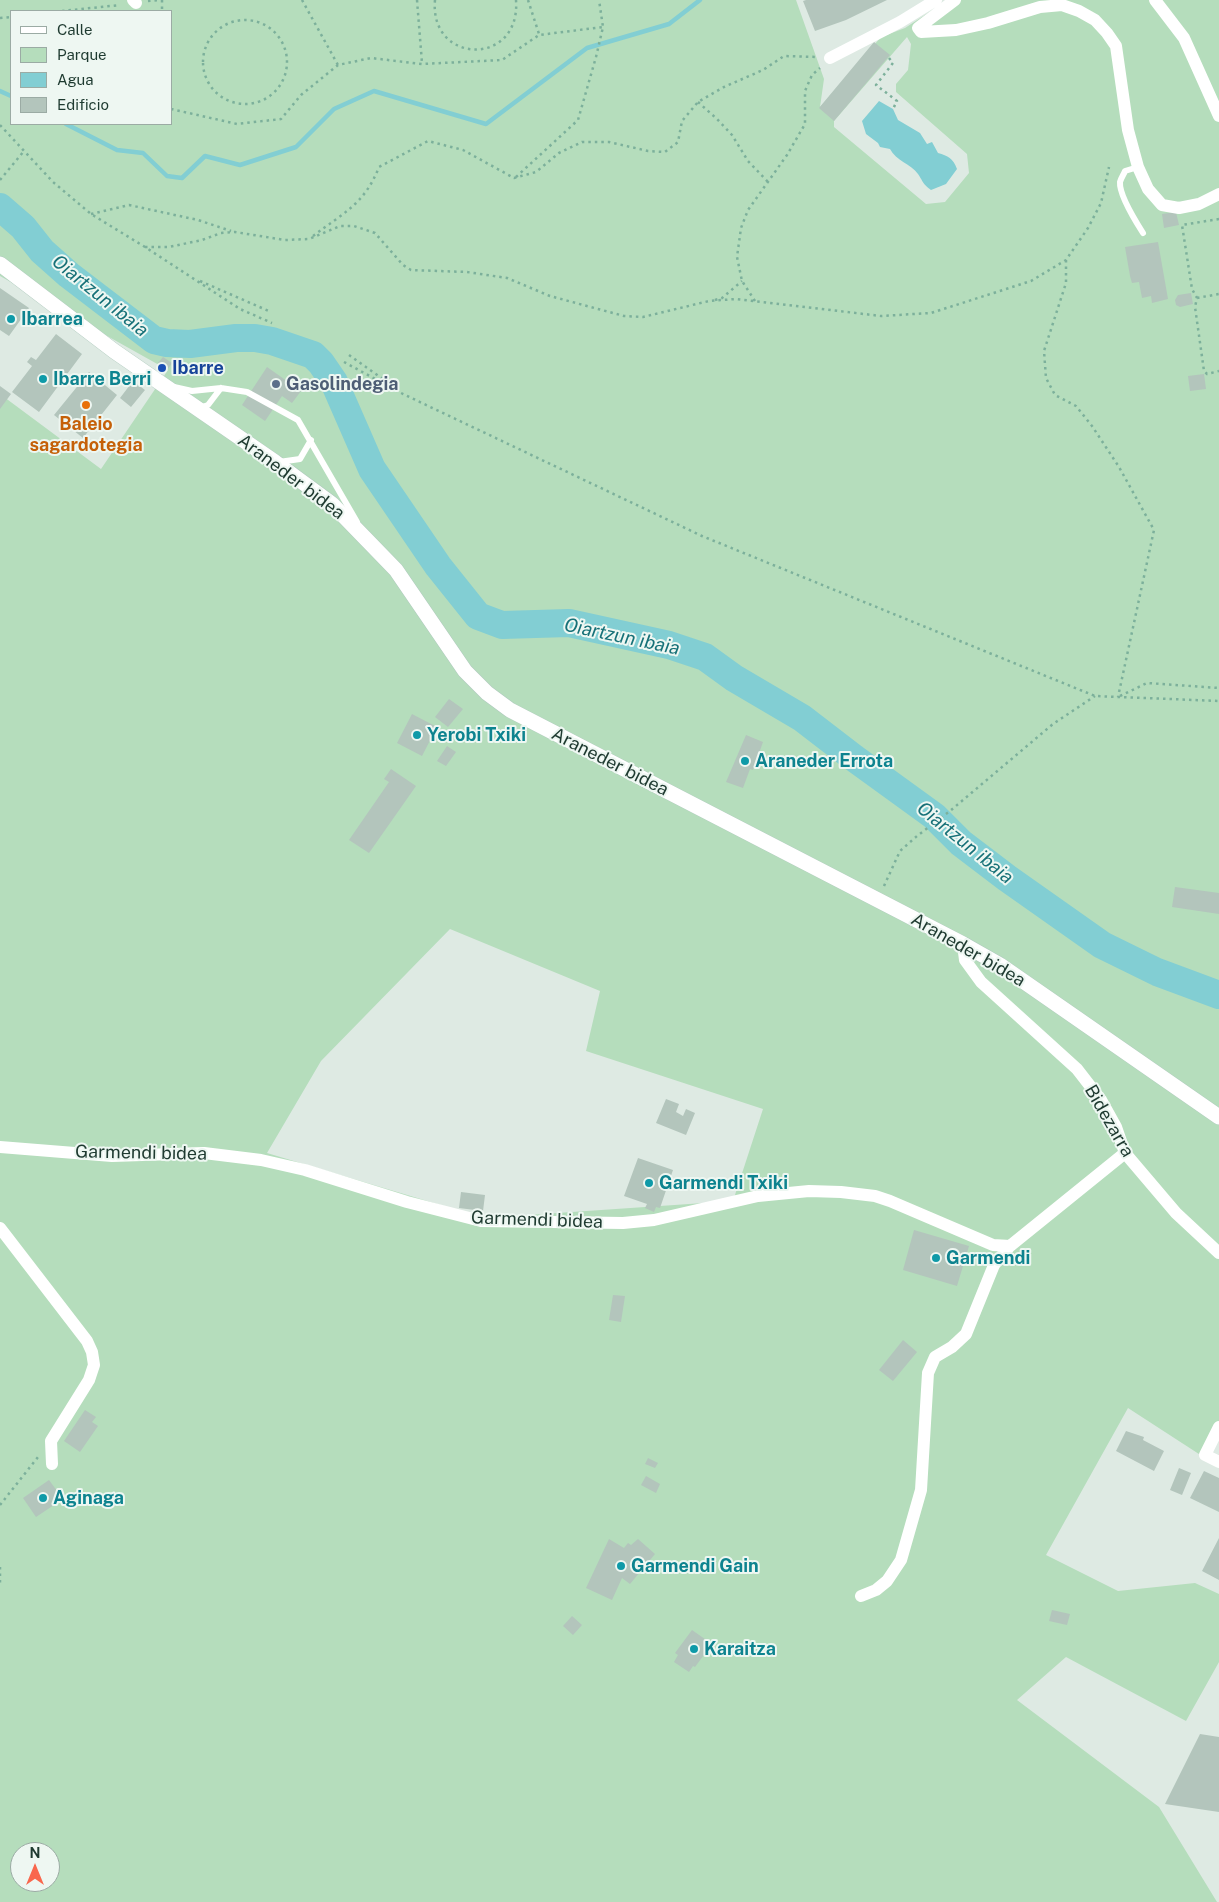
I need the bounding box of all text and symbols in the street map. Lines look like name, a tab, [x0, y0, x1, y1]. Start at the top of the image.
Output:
legend	[10, 10, 172, 125]
text: Calle	[57, 21, 93, 38]
text: Parque	[57, 46, 107, 63]
text: Agua	[57, 71, 94, 88]
text: Edificio	[57, 96, 109, 113]
water label: Oiartzun ibaia	[47, 250, 153, 342]
place label: Ibarrea	[21, 308, 83, 330]
marker: Ibarrea	[5, 313, 17, 325]
place label: Ibarre	[172, 357, 224, 379]
marker: Ibarre	[156, 362, 168, 374]
place label: Ibarre Berri	[53, 368, 151, 390]
marker: Ibarre Berri	[37, 373, 49, 385]
place label: Gasolindegia	[286, 373, 399, 395]
marker: Gasolindegia	[270, 378, 282, 390]
marker: Baleio sagardotegia	[80, 399, 92, 411]
place label: Baleio sagardotegia	[29, 413, 143, 456]
street label: Araneder bidea	[233, 430, 349, 524]
water label: Oiartzun ibaia	[562, 614, 682, 660]
street label: Araneder bidea	[548, 723, 672, 801]
place label: Yerobi Txiki	[427, 724, 526, 746]
marker: Yerobi Txiki	[411, 729, 423, 741]
place label: Araneder Errota	[755, 750, 893, 772]
marker: Araneder Errota	[739, 755, 751, 767]
water label: Oiartzun ibaia	[912, 797, 1018, 889]
street label: Araneder bidea	[907, 909, 1029, 991]
street label: Bidezarra	[1080, 1081, 1138, 1161]
street label: Garmendi bidea	[75, 1141, 207, 1165]
place label: Garmendi Txiki	[659, 1172, 788, 1194]
marker: Garmendi Txiki	[643, 1177, 655, 1189]
street label: Garmendi bidea	[471, 1207, 603, 1233]
place label: Garmendi	[946, 1247, 1030, 1269]
marker: Garmendi	[930, 1252, 942, 1264]
place label: Aginaga	[53, 1487, 124, 1509]
marker: Aginaga	[37, 1492, 49, 1504]
place label: Garmendi Gain	[631, 1555, 759, 1577]
marker: Garmendi Gain	[615, 1560, 627, 1572]
place label: Karaitza	[704, 1638, 776, 1660]
marker: Karaitza	[688, 1643, 700, 1655]
north arrow	[10, 1842, 60, 1892]
text: N	[30, 1845, 40, 1861]

